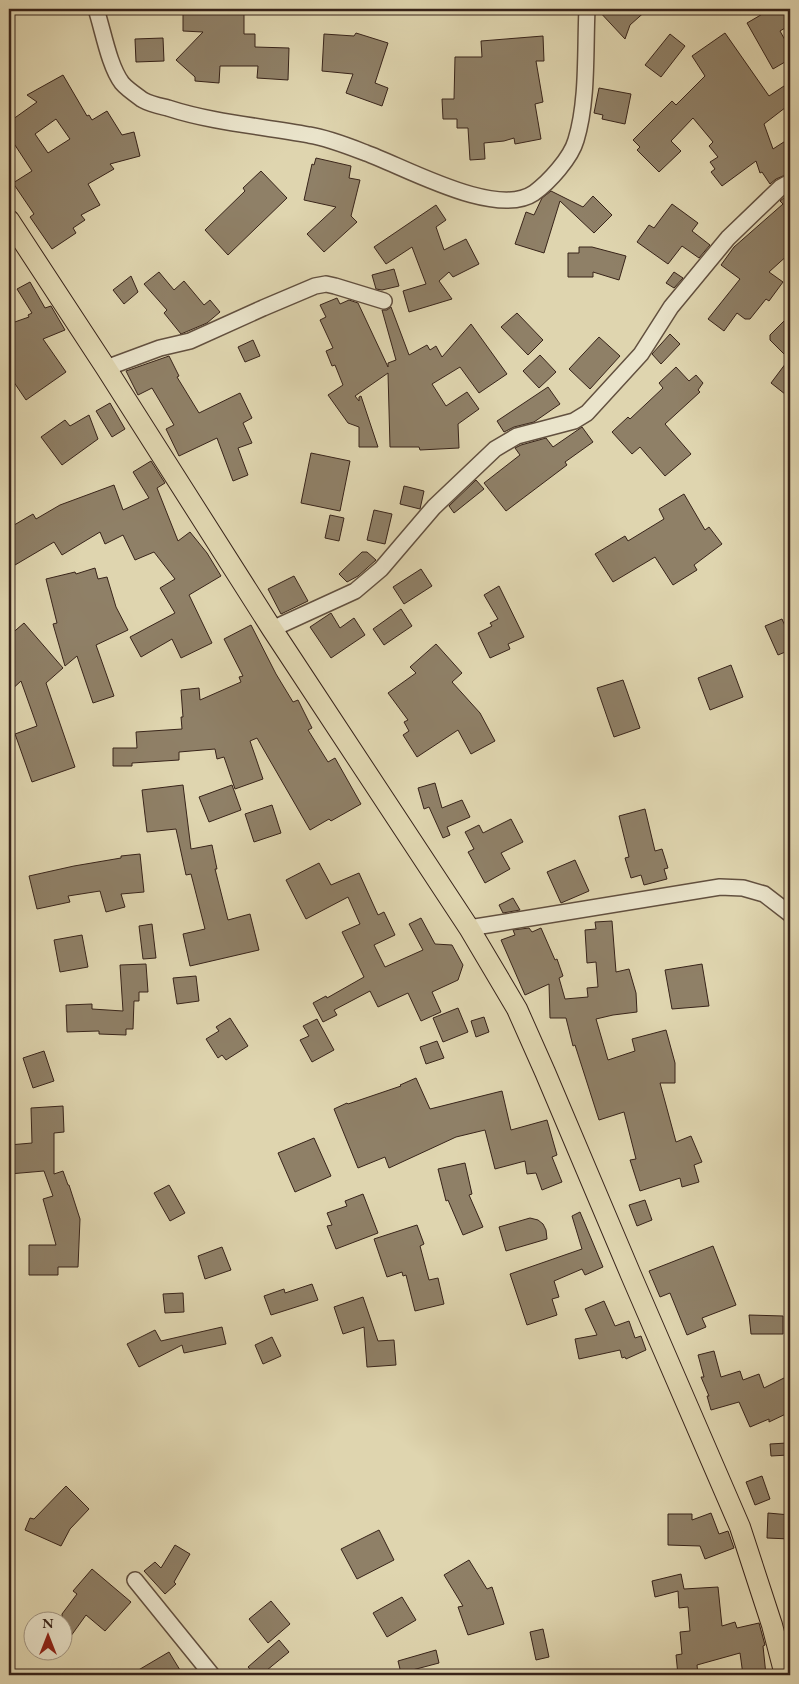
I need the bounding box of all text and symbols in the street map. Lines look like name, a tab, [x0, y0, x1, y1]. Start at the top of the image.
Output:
north arrow	[22, 1612, 72, 1662]
text: N	[42, 1614, 54, 1632]

